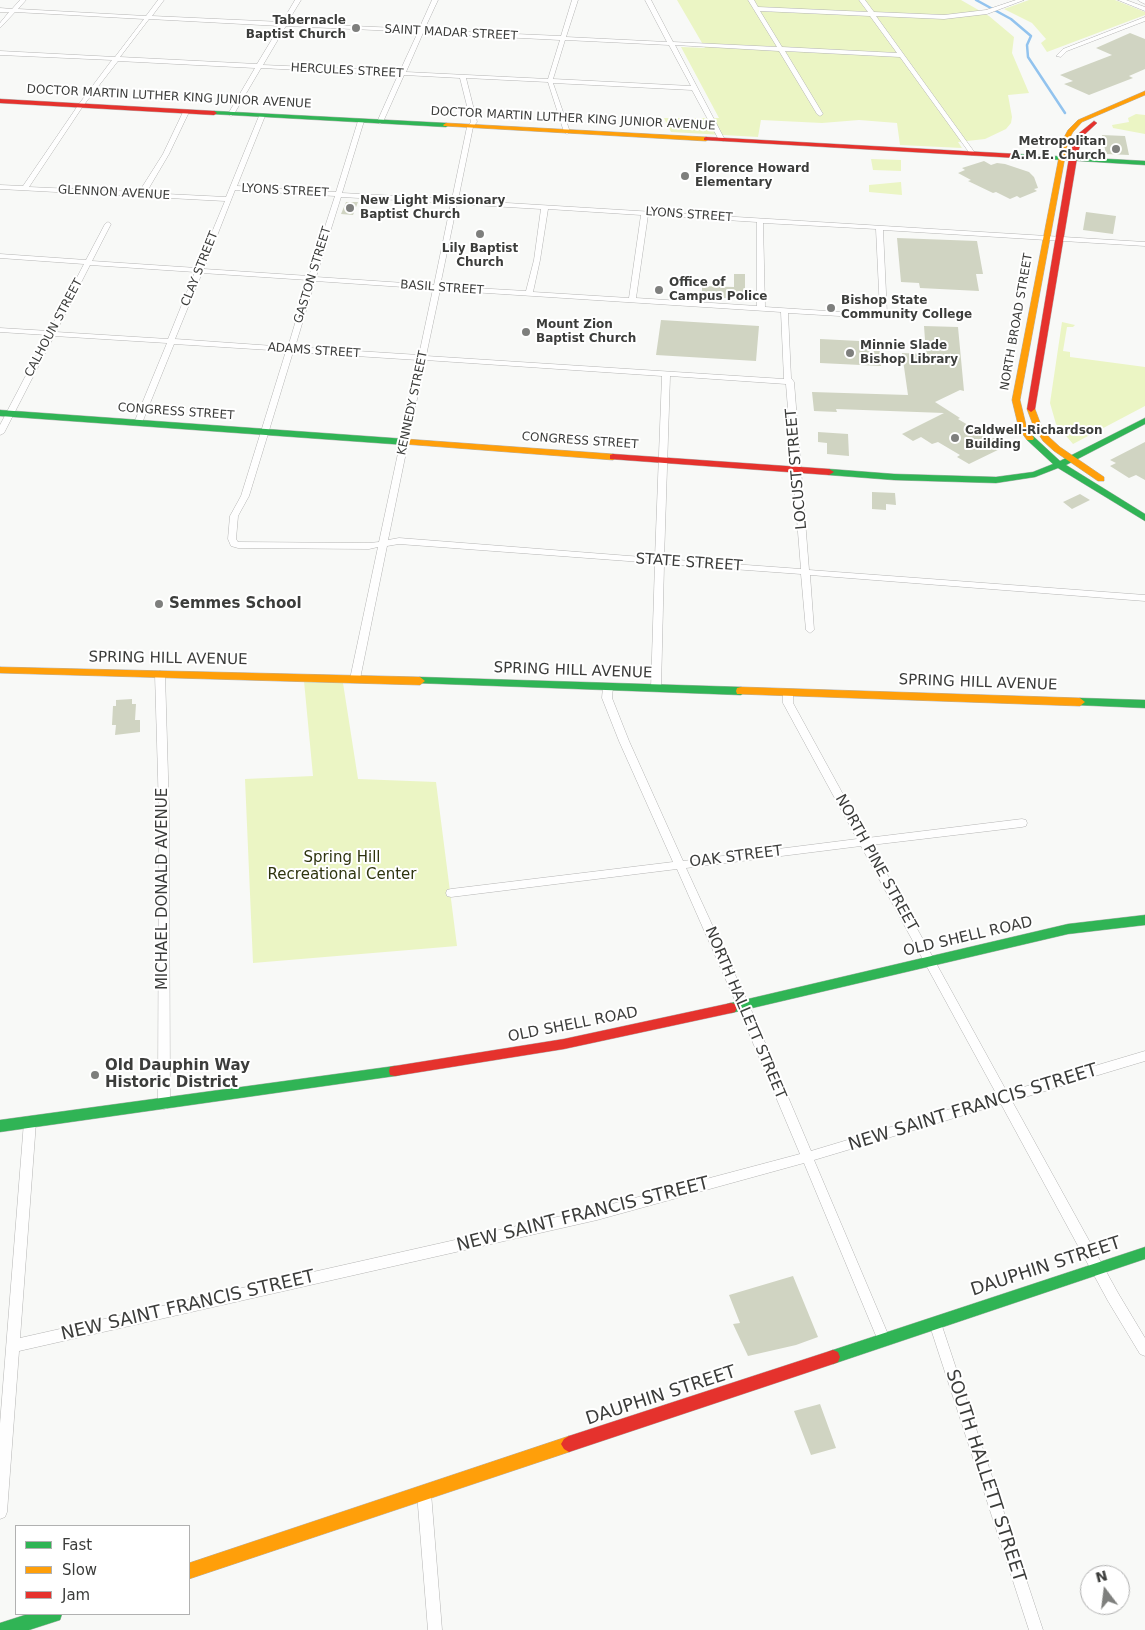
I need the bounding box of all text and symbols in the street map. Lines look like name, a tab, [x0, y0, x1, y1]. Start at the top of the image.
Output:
place label: Tabernacle Baptist Church	[246, 14, 346, 42]
marker: Tabernacle Baptist Church	[350, 22, 362, 34]
street label: SAINT MADAR STREET	[384, 22, 518, 44]
street label: HERCULES STREET	[290, 61, 404, 81]
street label: DOCTOR MARTIN LUTHER KING JUNIOR AVENUE	[26, 82, 312, 112]
street label: DOCTOR MARTIN LUTHER KING JUNIOR AVENUE	[430, 104, 716, 134]
place label: Metropolitan A.M.E. Church	[1011, 135, 1106, 163]
marker: Metropolitan A.M.E. Church	[1110, 143, 1122, 155]
place label: Florence Howard Elementary	[695, 162, 810, 190]
marker: Florence Howard Elementary	[679, 170, 691, 182]
street label: LYONS STREET	[241, 182, 329, 200]
street label: GLENNON AVENUE	[58, 183, 170, 203]
place label: New Light Missionary Baptist Church	[360, 194, 505, 222]
marker: New Light Missionary Baptist Church	[344, 202, 356, 214]
street label: LYONS STREET	[645, 205, 733, 225]
street label: GASTON STREET	[291, 225, 335, 325]
marker: Lily Baptist Church	[474, 228, 486, 240]
street label: CLAY STREET	[178, 229, 222, 309]
place label: Lily Baptist Church	[442, 242, 518, 270]
street label: NORTH BROAD STREET	[998, 252, 1036, 392]
street label: CALHOUN STREET	[22, 276, 86, 380]
place label: Office of Campus Police	[669, 276, 767, 304]
street label: BASIL STREET	[400, 278, 484, 298]
marker: Office of Campus Police	[653, 284, 665, 296]
place label: Bishop State Community College	[841, 294, 972, 322]
marker: Bishop State Community College	[825, 302, 837, 314]
place label: Mount Zion Baptist Church	[536, 318, 636, 346]
marker: Mount Zion Baptist Church	[520, 326, 532, 338]
place label: Minnie Slade Bishop Library	[860, 339, 958, 367]
street label: ADAMS STREET	[267, 341, 361, 361]
marker: Minnie Slade Bishop Library	[844, 347, 856, 359]
street label: KENNEDY STREET	[395, 349, 431, 457]
street label: CONGRESS STREET	[117, 401, 235, 423]
street label: LOCUST STREET	[783, 408, 811, 530]
place label: Caldwell-Richardson Building	[965, 424, 1103, 452]
street label: CONGRESS STREET	[521, 430, 639, 452]
marker: Caldwell-Richardson Building	[949, 432, 961, 444]
street label: STATE STREET	[635, 550, 743, 576]
place label: Semmes School	[169, 595, 302, 613]
marker: Semmes School	[153, 598, 165, 610]
street label: SPRING HILL AVENUE	[88, 649, 248, 669]
street label: SPRING HILL AVENUE	[493, 659, 653, 683]
street label: SPRING HILL AVENUE	[898, 671, 1058, 695]
street label: MICHAEL DONALD AVENUE	[154, 788, 172, 990]
street label: NORTH PINE STREET	[831, 791, 921, 935]
street label: OAK STREET	[688, 842, 784, 872]
park label: Spring Hill Recreational Center	[268, 849, 416, 884]
street label: OLD SHELL ROAD	[902, 913, 1034, 961]
street label: NORTH HALLETT STREET	[701, 924, 789, 1102]
street label: OLD SHELL ROAD	[506, 1004, 640, 1046]
place label: Old Dauphin Way Historic District	[105, 1057, 250, 1092]
street label: NEW SAINT FRANCIS STREET	[846, 1060, 1100, 1156]
marker: Old Dauphin Way Historic District	[89, 1069, 101, 1081]
street label: NEW SAINT FRANCIS STREET	[454, 1173, 712, 1257]
street label: DAUPHIN STREET	[968, 1233, 1124, 1301]
street label: NEW SAINT FRANCIS STREET	[59, 1266, 317, 1346]
street label: DAUPHIN STREET	[583, 1362, 739, 1430]
street label: SOUTH HALLETT STREET	[940, 1367, 1030, 1585]
legend	[15, 1525, 190, 1615]
text: Fast	[62, 1536, 92, 1554]
text: Slow	[62, 1561, 97, 1579]
north arrow	[1080, 1565, 1130, 1615]
text: N	[1094, 1567, 1109, 1586]
text: Jam	[62, 1586, 90, 1604]

